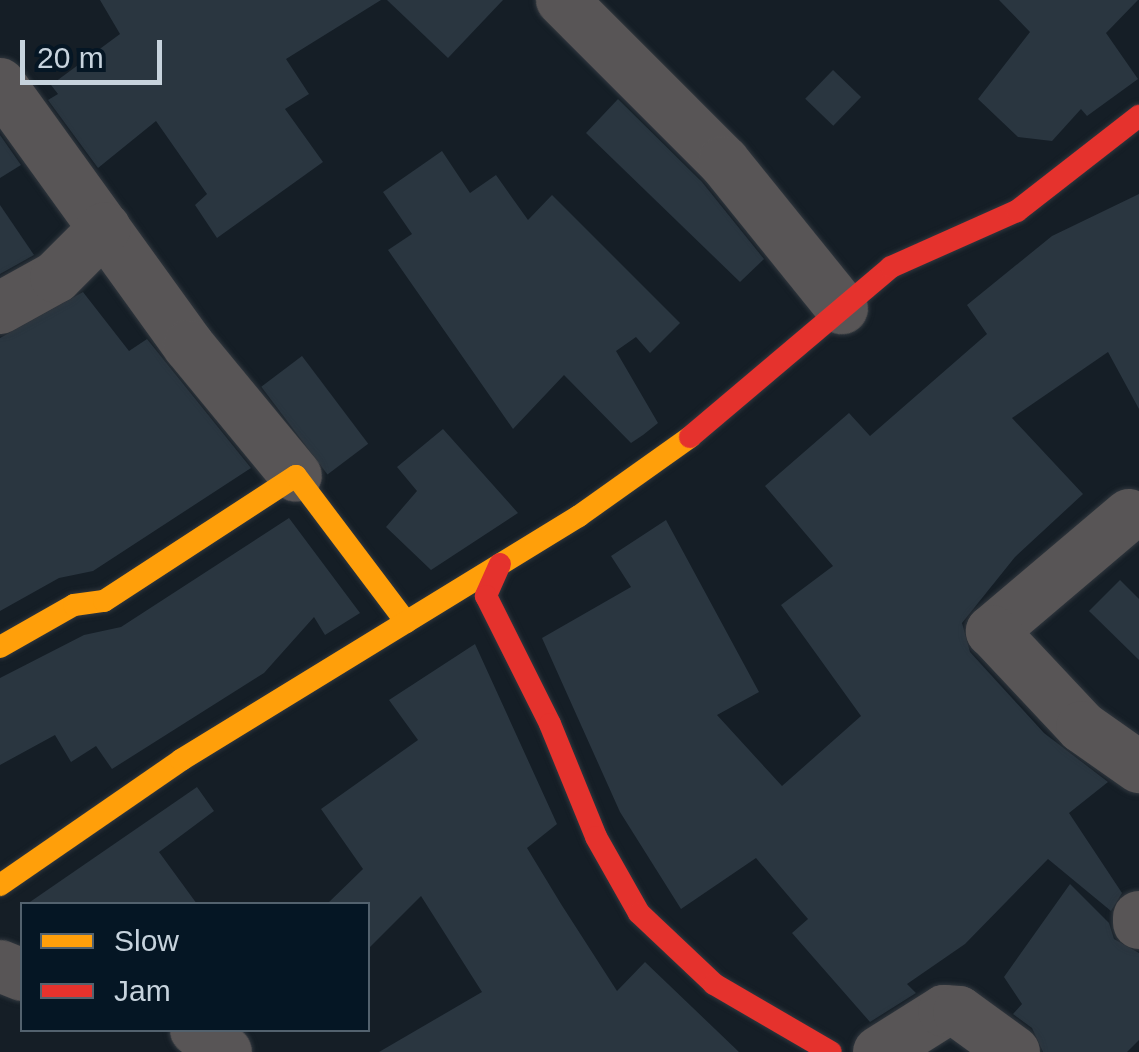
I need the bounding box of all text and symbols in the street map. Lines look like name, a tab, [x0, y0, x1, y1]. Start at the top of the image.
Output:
scale bar	[25, 20, 168, 82]
text: 20 m	[37, 41, 104, 74]
legend	[20, 902, 370, 1032]
text: Slow	[114, 924, 179, 957]
text: Jam	[114, 974, 171, 1007]

